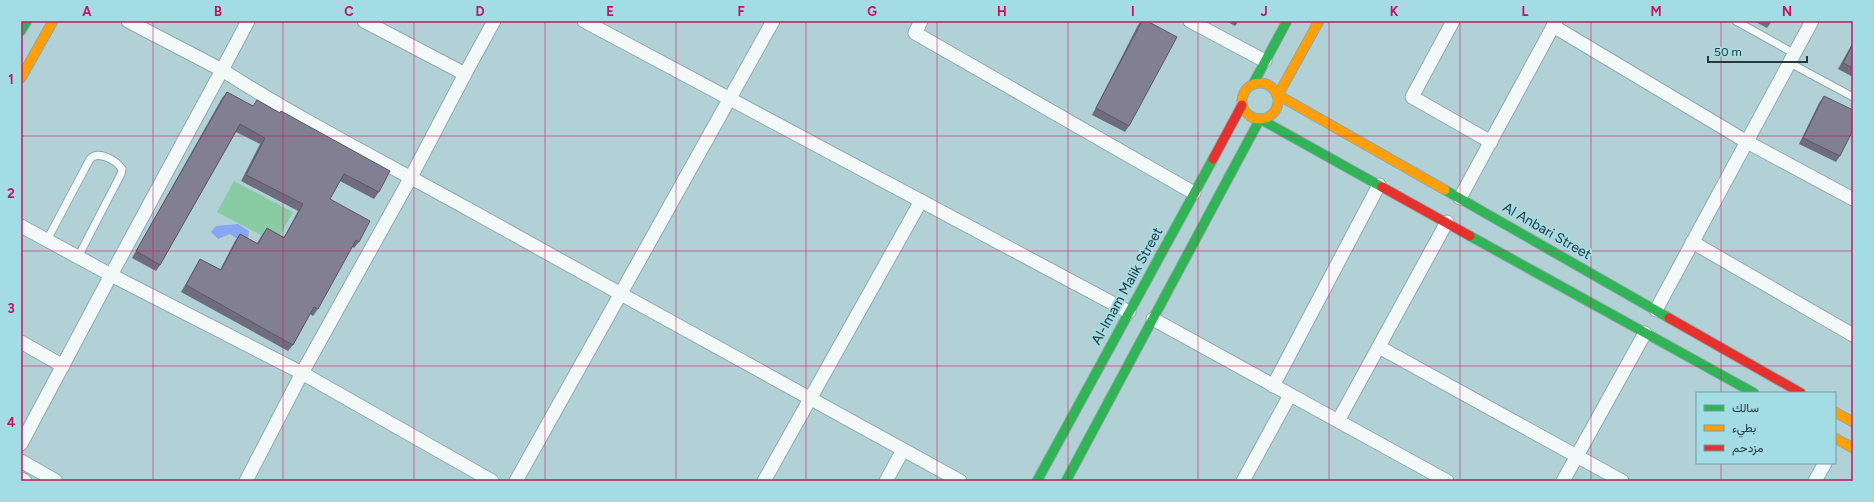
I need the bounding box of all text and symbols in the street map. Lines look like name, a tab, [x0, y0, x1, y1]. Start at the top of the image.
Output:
text: A	[82, 4, 92, 19]
text: B	[214, 4, 222, 19]
text: C	[344, 4, 354, 19]
text: D	[475, 4, 485, 19]
text: E	[606, 4, 614, 19]
text: F	[737, 4, 745, 19]
text: G	[867, 4, 877, 19]
text: H	[997, 4, 1007, 19]
text: I	[1131, 4, 1135, 19]
text: J	[1260, 4, 1268, 19]
text: K	[1390, 4, 1399, 19]
text: L	[1522, 4, 1529, 19]
text: M	[1650, 4, 1662, 19]
text: N	[1782, 4, 1792, 19]
scale bar	[1708, 38, 1807, 64]
text: 50 m	[1714, 45, 1742, 59]
text: 1	[8, 72, 14, 87]
text: 2	[7, 186, 15, 201]
street label: Al Anbari Street	[1500, 199, 1594, 263]
street label: Al-Imam Malik Street	[1088, 224, 1166, 348]
text: 3	[7, 301, 15, 316]
legend	[1696, 392, 1836, 464]
text: سالك	[1732, 401, 1759, 415]
text: 4	[7, 415, 15, 430]
text: بطيء	[1732, 421, 1756, 438]
text: مزدحم	[1732, 441, 1763, 456]

